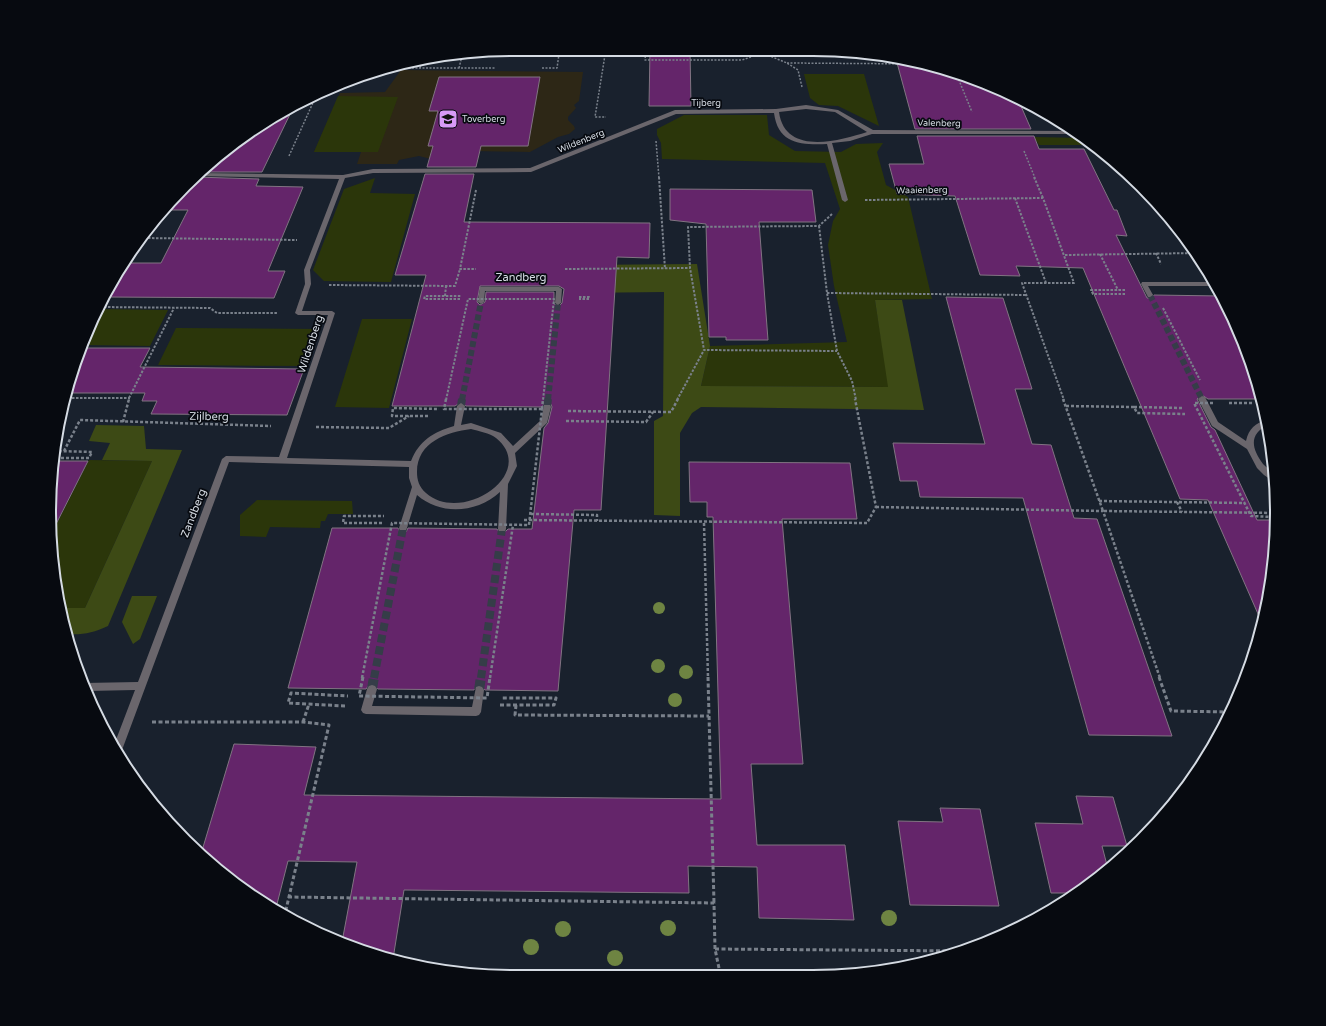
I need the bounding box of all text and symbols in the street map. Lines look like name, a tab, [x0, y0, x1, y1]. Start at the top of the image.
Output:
street label: Tijberg	[691, 98, 721, 109]
school or university icon: Toverberg	[437, 108, 459, 130]
place label: Toverberg	[462, 114, 505, 125]
street label: Valenberg	[917, 118, 961, 129]
street label: Wildenberg	[556, 127, 606, 156]
street label: Waaienberg	[896, 185, 948, 196]
street label: Zandberg	[496, 271, 547, 284]
street label: Wildenberg	[295, 313, 326, 375]
street label: Zijlberg	[189, 410, 229, 423]
street label: Zandberg	[178, 487, 209, 539]

